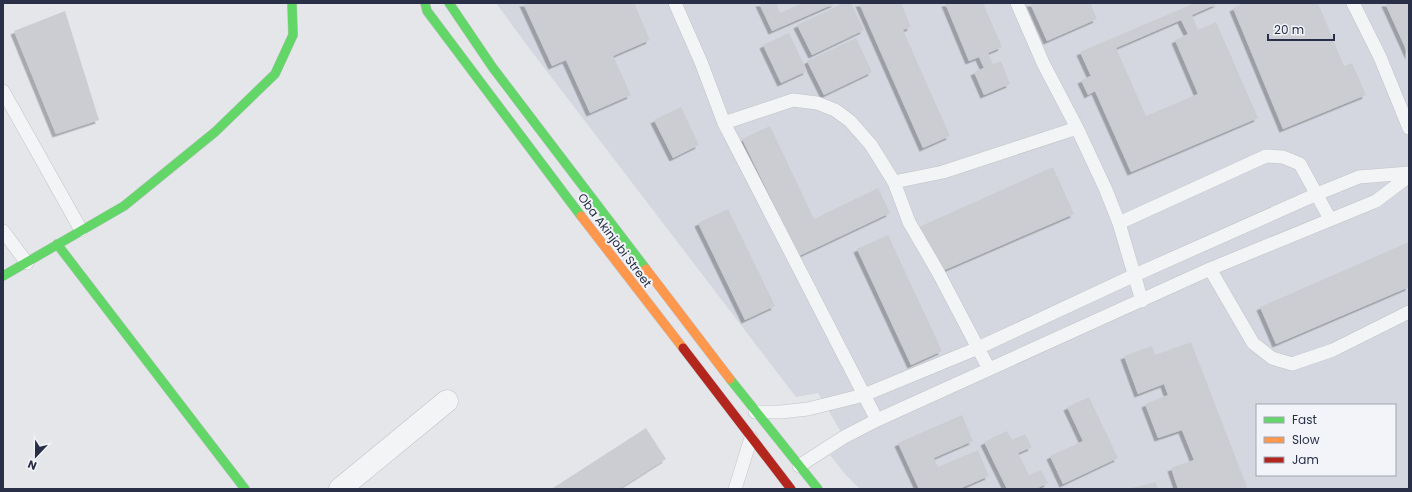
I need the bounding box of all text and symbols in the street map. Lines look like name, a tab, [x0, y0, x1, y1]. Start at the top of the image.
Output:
scale bar	[1268, 16, 1334, 42]
text: 20 m	[1274, 21, 1304, 38]
street label: Oba Akinjobi Street	[574, 189, 656, 291]
legend	[1256, 404, 1396, 476]
text: Fast	[1292, 411, 1317, 428]
text: Slow	[1292, 431, 1320, 448]
north arrow	[16, 436, 56, 476]
text: Jam	[1292, 451, 1319, 468]
text: N	[25, 456, 39, 474]

